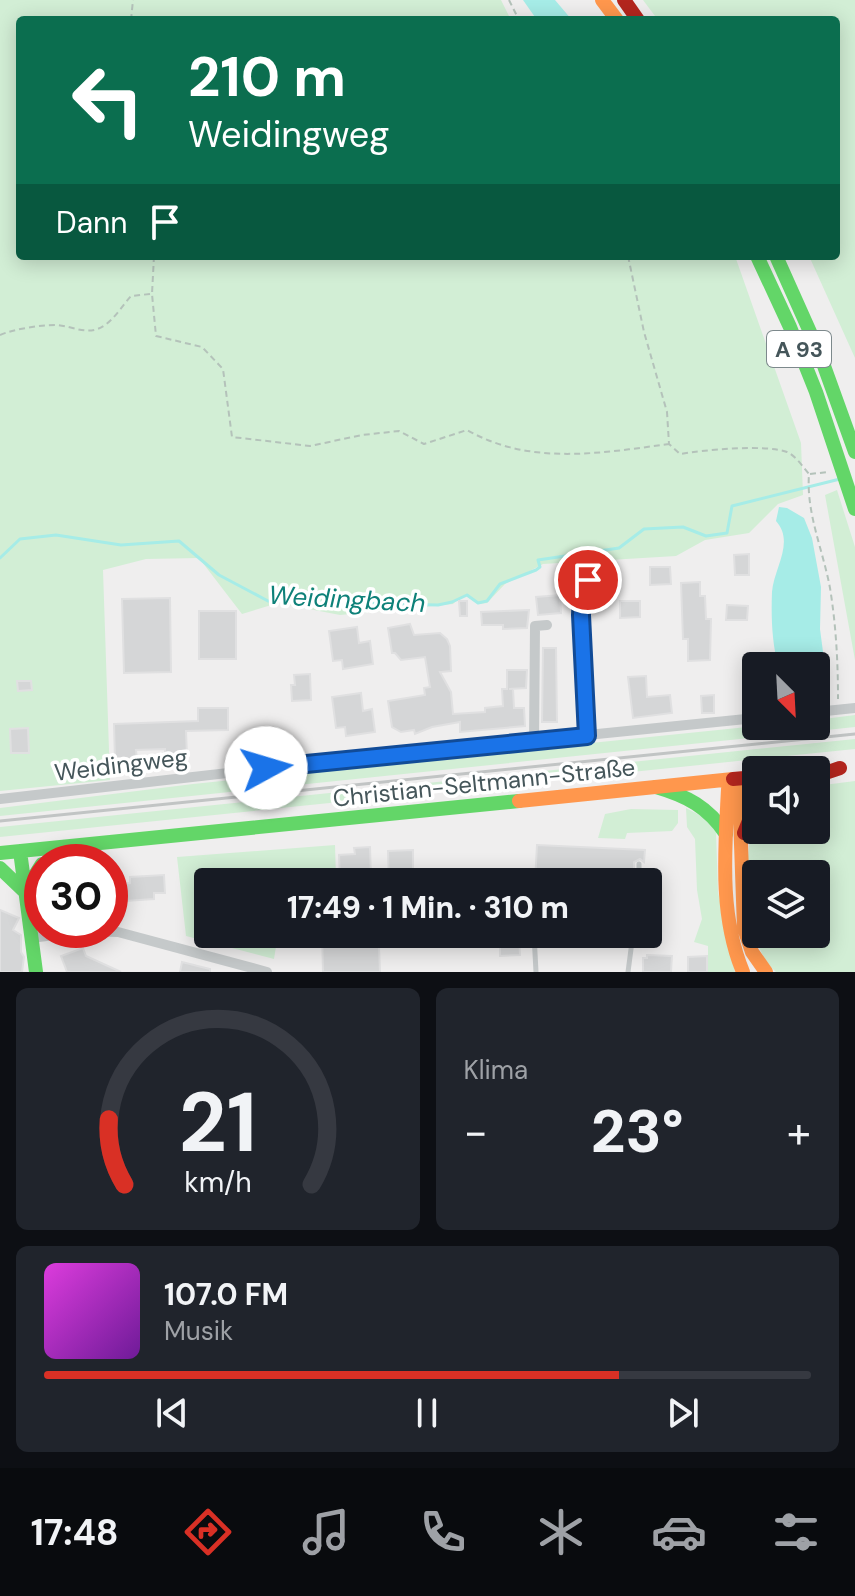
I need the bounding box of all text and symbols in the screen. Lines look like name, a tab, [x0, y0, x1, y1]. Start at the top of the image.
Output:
text: 210 m	[188, 40, 346, 113]
icon: left	[56, 48, 160, 152]
text: Weidingweg	[188, 111, 389, 158]
icon: arrive	[143, 200, 187, 244]
text: Dann	[56, 203, 127, 242]
road number: A 93	[767, 331, 831, 367]
pin	[554, 546, 622, 614]
icon: arrive	[566, 558, 610, 602]
water label: Weidingbach	[268, 578, 426, 620]
north arrow	[742, 652, 830, 740]
map controls	[742, 652, 830, 948]
position arrow	[224, 726, 308, 810]
street label: Weidingweg	[52, 741, 189, 788]
street label: Christian-Seltmann-Straße	[331, 751, 637, 814]
button: sound	[742, 756, 830, 844]
speed limit sign: 30	[24, 844, 128, 948]
button: layers	[742, 860, 830, 948]
text: 17:49 · 1 Min. · 310 m	[287, 888, 569, 927]
text: Klima	[464, 1053, 528, 1087]
text: 21	[179, 1068, 257, 1177]
text: 23°	[591, 1092, 684, 1171]
text: −	[464, 1103, 488, 1161]
text: +	[787, 1103, 811, 1161]
text: km/h	[184, 1164, 252, 1201]
text: 107.0 FM	[164, 1275, 288, 1314]
text: Musik	[164, 1314, 233, 1348]
icon: previous	[150, 1391, 194, 1435]
icon: pause	[405, 1391, 449, 1435]
icon: next	[661, 1391, 705, 1435]
icon: directions	[180, 1504, 236, 1560]
icon: music	[298, 1504, 354, 1560]
icon: phone	[415, 1504, 471, 1560]
icon: climate	[533, 1504, 589, 1560]
icon: car	[651, 1504, 707, 1560]
icon: filters	[768, 1504, 824, 1560]
text: 17:48	[31, 1509, 119, 1556]

